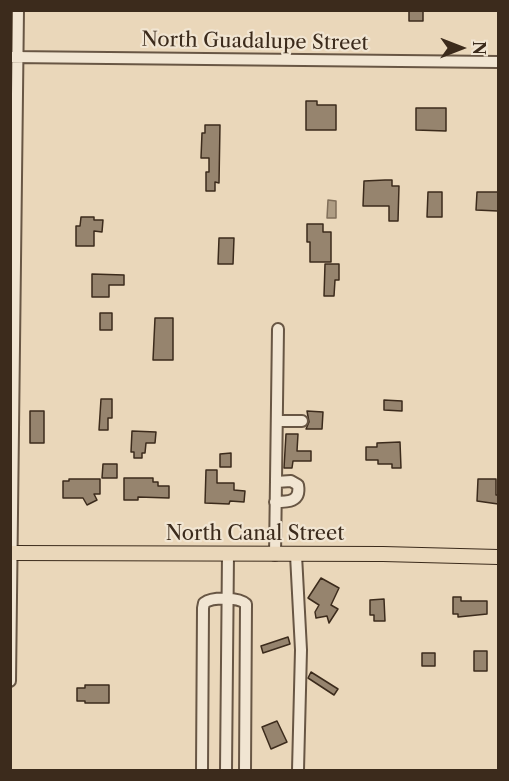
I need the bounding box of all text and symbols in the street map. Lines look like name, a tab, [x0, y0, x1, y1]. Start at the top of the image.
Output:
north arrow	[431, 18, 491, 78]
street label: North Guadalupe Street	[141, 28, 369, 56]
text: N	[469, 41, 489, 55]
street label: North Canal Street	[166, 522, 344, 546]

